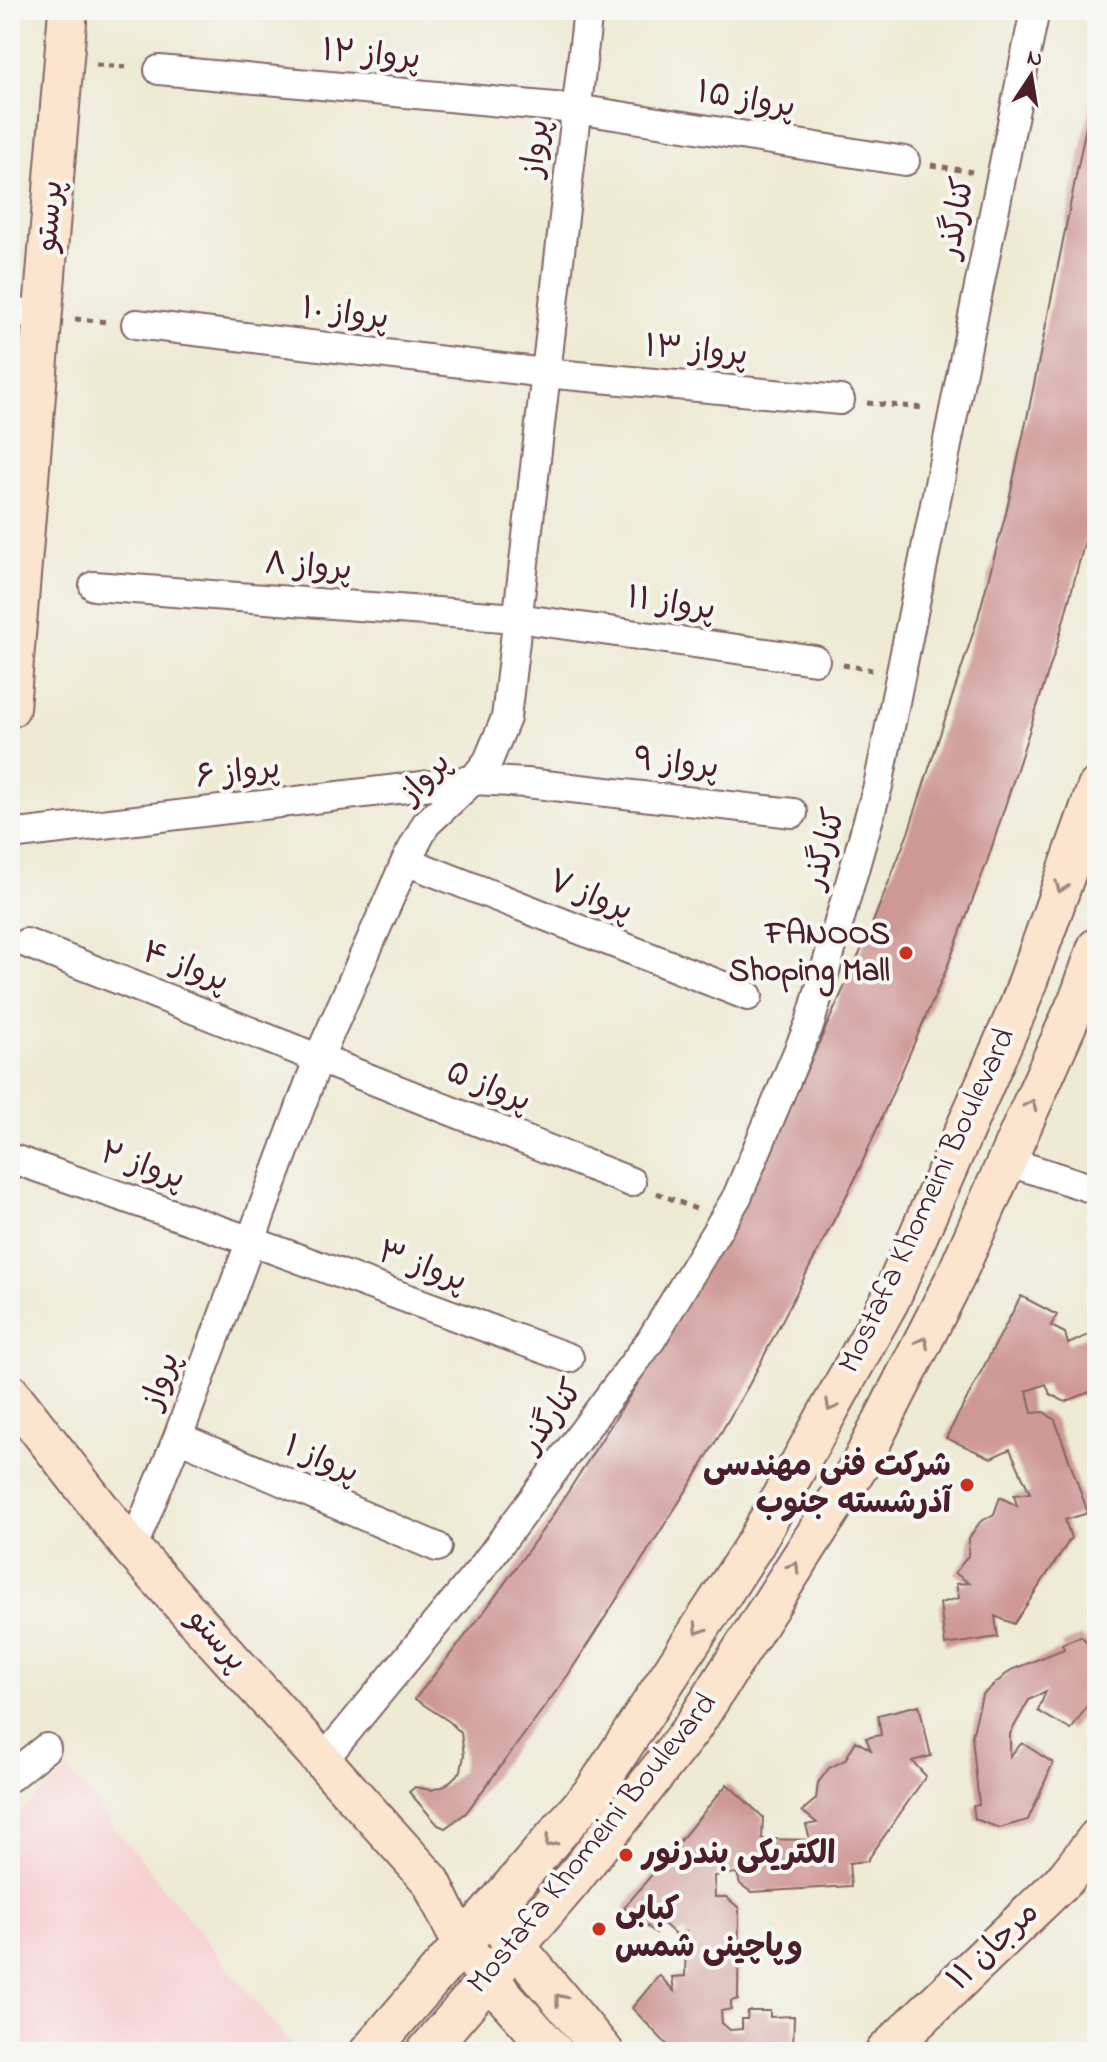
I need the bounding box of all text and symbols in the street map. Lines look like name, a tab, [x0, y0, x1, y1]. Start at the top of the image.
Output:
street label: پرواز ۱۲	[320, 28, 422, 84]
north arrow	[991, 36, 1071, 116]
text: N	[1024, 42, 1045, 77]
street label: پرواز ۱۵	[693, 70, 799, 132]
street label: پرواز	[510, 117, 564, 182]
street label: کنارگذر	[927, 173, 989, 265]
street label: پرستو	[24, 178, 78, 256]
street label: پرواز ۱۰	[299, 286, 391, 344]
street label: پرواز ۱۳	[643, 324, 749, 380]
street label: پرواز ۸	[263, 541, 353, 595]
street label: پرواز ۱۱	[624, 576, 718, 634]
street label: پرواز ۹	[631, 737, 721, 793]
street label: پرواز	[387, 742, 463, 818]
street label: پرواز ۶	[193, 746, 283, 802]
street label: کنارگذر	[792, 803, 860, 897]
street label: پرواز ۷	[540, 859, 640, 935]
one-way arrow	[1054, 879, 1071, 893]
place label: FANOOS Shoping Mall	[729, 912, 890, 997]
street label: پرواز ۴	[135, 930, 235, 1006]
marker: FANOOS Shoping Mall	[897, 944, 915, 962]
street label: Mostafa Khomeini Boulevard	[827, 1021, 1029, 1381]
street label: پرواز ۵	[439, 1050, 537, 1126]
one-way arrow	[1021, 1099, 1037, 1114]
street label: پرواز ۲	[93, 1131, 191, 1203]
street label: پرواز ۳	[371, 1230, 473, 1306]
one-way arrow	[913, 1335, 928, 1350]
street label: پرواز	[129, 1346, 194, 1419]
street label: کنارگذر	[508, 1370, 596, 1465]
one-way arrow	[825, 1397, 841, 1411]
street label: پرواز ۱	[276, 1424, 366, 1498]
place label: شرکت فنی مهندسی آذرشسته جنوب	[703, 1444, 953, 1528]
marker: شرکت فنی مهندسی آذرشسته جنوب	[958, 1476, 976, 1494]
one-way arrow	[785, 1562, 800, 1576]
street label: پرستو	[173, 1597, 258, 1683]
one-way arrow	[694, 1621, 709, 1635]
street label: Mostafa Khomeini Boulevard	[456, 1683, 730, 2005]
one-way arrow	[545, 1832, 560, 1847]
place label: الکتریکی بندرنور	[640, 1832, 835, 1879]
marker: الکتریکی بندرنور	[617, 1846, 635, 1864]
place label: کبابی وپاچینی شمس	[615, 1888, 803, 1972]
street label: مرجان ۱۱	[937, 1891, 1051, 2003]
marker: کبابی وپاچینی شمس	[590, 1920, 608, 1938]
one-way arrow	[555, 1993, 570, 2008]

